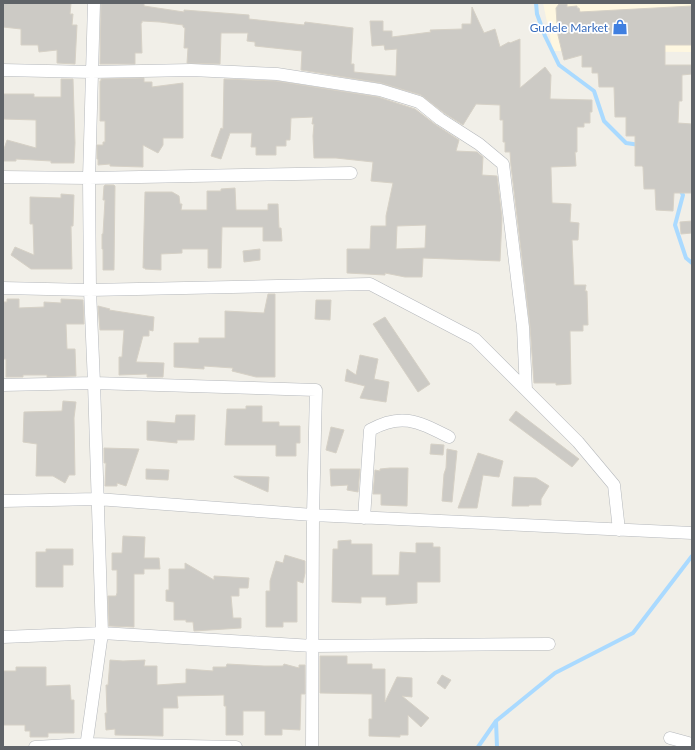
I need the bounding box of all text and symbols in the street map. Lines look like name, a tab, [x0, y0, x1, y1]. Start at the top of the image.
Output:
shop icon: Gudele Market	[611, 18, 629, 36]
place label: Gudele Market	[530, 20, 609, 35]

